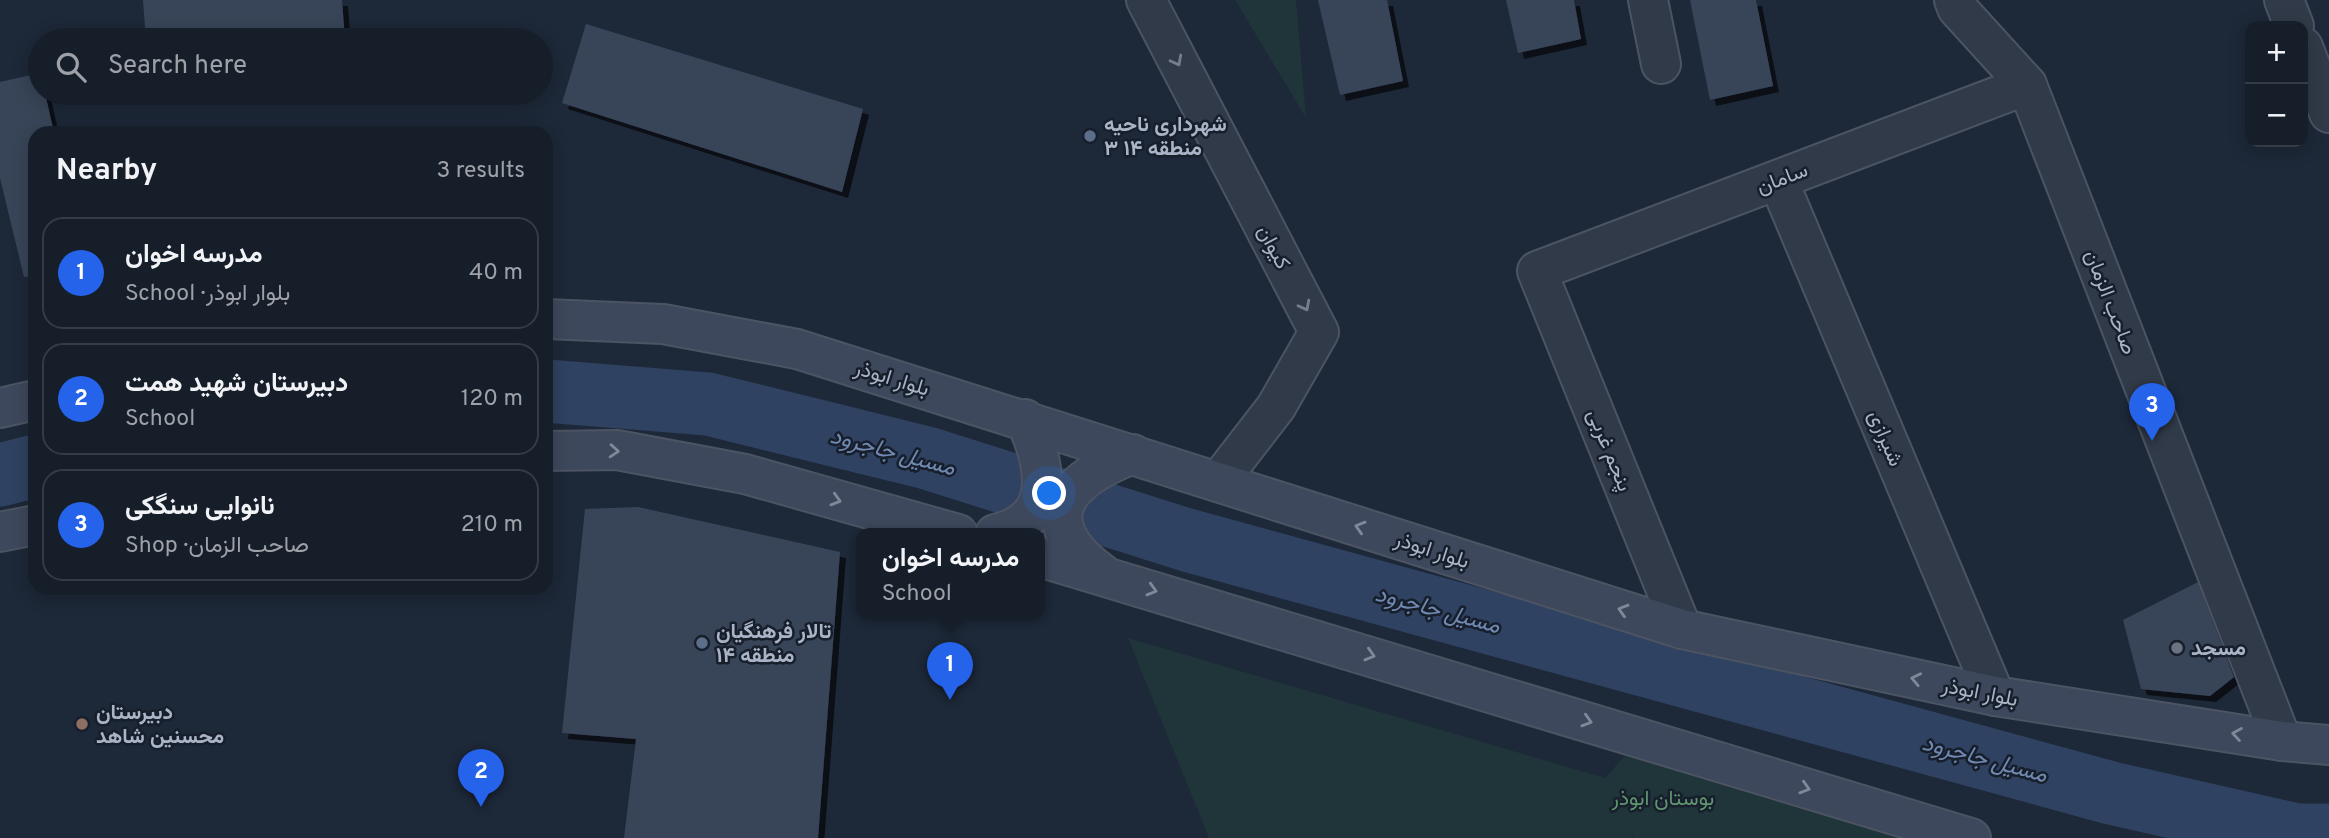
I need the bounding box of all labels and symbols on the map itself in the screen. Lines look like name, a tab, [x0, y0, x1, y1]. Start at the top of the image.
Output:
one-way arrow	[1169, 53, 1183, 66]
place label: شهرداری ناحیه ۳ منطقه ۱۴	[1104, 112, 1227, 163]
marker: شهرداری ناحیه ۳ منطقه ۱۴	[1082, 128, 1098, 144]
street label: سامان	[1753, 157, 1812, 201]
street label: کیوان	[1250, 221, 1296, 275]
street label: صاحب الزمان	[2077, 246, 2142, 359]
one-way arrow	[1297, 299, 1311, 311]
street label: بلوار ابوذر	[850, 355, 932, 404]
pin: 3	[2129, 383, 2175, 441]
street label: پنجم غربی	[1580, 405, 1637, 496]
street label: شیرازی	[1861, 406, 1908, 471]
water label: مسیل جاجرود	[827, 423, 959, 484]
one-way arrow	[609, 443, 620, 458]
your location	[1032, 476, 1066, 510]
one-way arrow	[830, 491, 842, 506]
one-way arrow	[1354, 521, 1366, 535]
street label: بلوار ابوذر	[1390, 526, 1472, 576]
water label: مسیل جاجرود	[1372, 581, 1504, 642]
one-way arrow	[1146, 582, 1158, 597]
one-way arrow	[1618, 604, 1630, 619]
place label: تالار فرهنگیان منطقه ۱۴	[716, 619, 831, 670]
marker: تالار فرهنگیان منطقه ۱۴	[694, 635, 710, 651]
place label: مسجد	[2191, 636, 2246, 663]
marker: مسجد	[2169, 640, 2185, 656]
pin: 1	[927, 642, 973, 700]
one-way arrow	[1364, 646, 1376, 661]
one-way arrow	[1910, 673, 1922, 687]
street label: بلوار ابوذر	[1938, 673, 2020, 714]
place label: دبیرستان محسنین شاهد	[96, 700, 224, 751]
one-way arrow	[1581, 713, 1593, 728]
marker: دبیرستان محسنین شاهد	[74, 716, 90, 732]
one-way arrow	[2231, 727, 2243, 742]
water label: مسیل جاجرود	[1919, 730, 2051, 791]
pin: 2	[458, 749, 504, 807]
one-way arrow	[1799, 779, 1811, 794]
park label: بوستان ابوذر	[1611, 786, 1714, 813]

